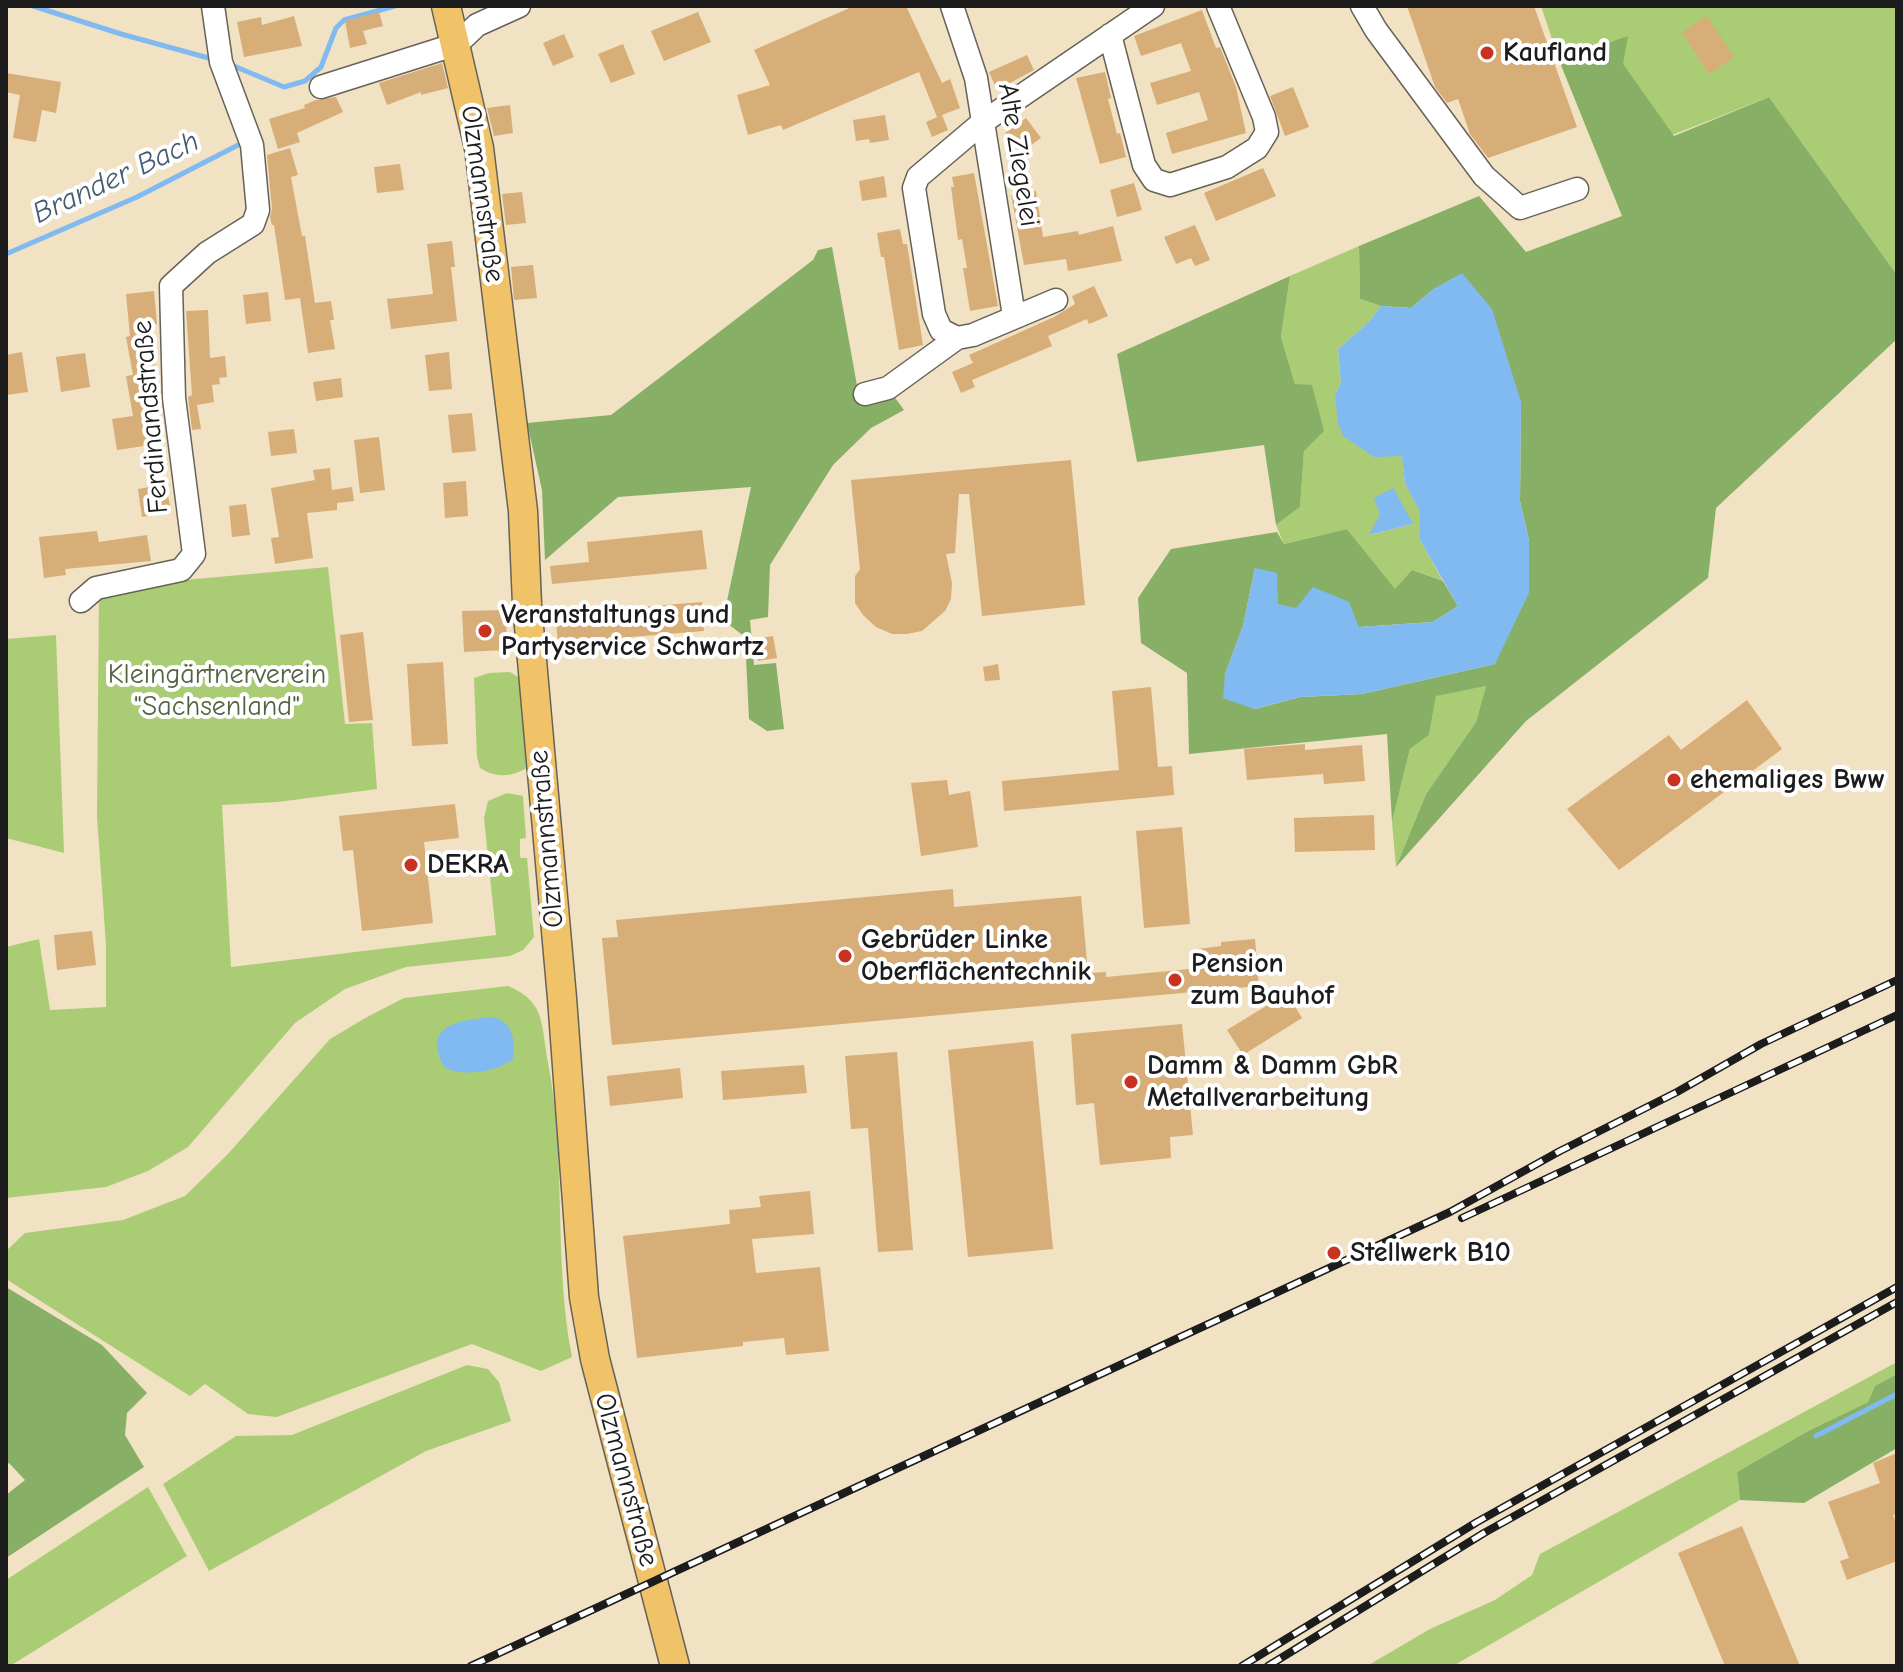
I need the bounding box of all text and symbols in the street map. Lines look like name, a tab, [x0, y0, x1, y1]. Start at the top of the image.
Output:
place label: Kaufland	[1503, 36, 1607, 70]
marker: Kaufland	[1478, 44, 1496, 62]
street label: Alte Ziegelei	[990, 81, 1046, 229]
street label: Olzmannstraße	[453, 103, 511, 285]
water label: Brander Bach	[27, 124, 205, 232]
street label: Ferdinandstraße	[126, 319, 176, 515]
place label: Veranstaltungs und Partyservice Schwartz	[501, 598, 764, 664]
marker: Veranstaltungs und Partyservice Schwartz	[476, 622, 494, 640]
park label: Kleingärtnerverein "Sachsenland"	[108, 658, 326, 724]
street label: Olzmannstraße	[522, 749, 572, 929]
place label: ehemaliges Bww	[1690, 763, 1885, 797]
marker: ehemaliges Bww	[1665, 771, 1683, 789]
place label: DEKRA	[427, 848, 509, 882]
marker: DEKRA	[402, 856, 420, 874]
place label: Gebrüder Linke Oberflächentechnik	[861, 923, 1091, 989]
marker: Gebrüder Linke Oberflächentechnik	[836, 947, 854, 965]
place label: Pension zum Bauhof	[1191, 947, 1334, 1013]
marker: Pension zum Bauhof	[1166, 971, 1184, 989]
place label: Damm & Damm GbR Metallverarbeitung	[1147, 1049, 1398, 1115]
marker: Damm & Damm GbR Metallverarbeitung	[1122, 1073, 1140, 1091]
place label: Stellwerk B10	[1350, 1236, 1511, 1270]
marker: Stellwerk B10	[1325, 1244, 1343, 1262]
street label: Olzmannstraße	[587, 1390, 665, 1570]

